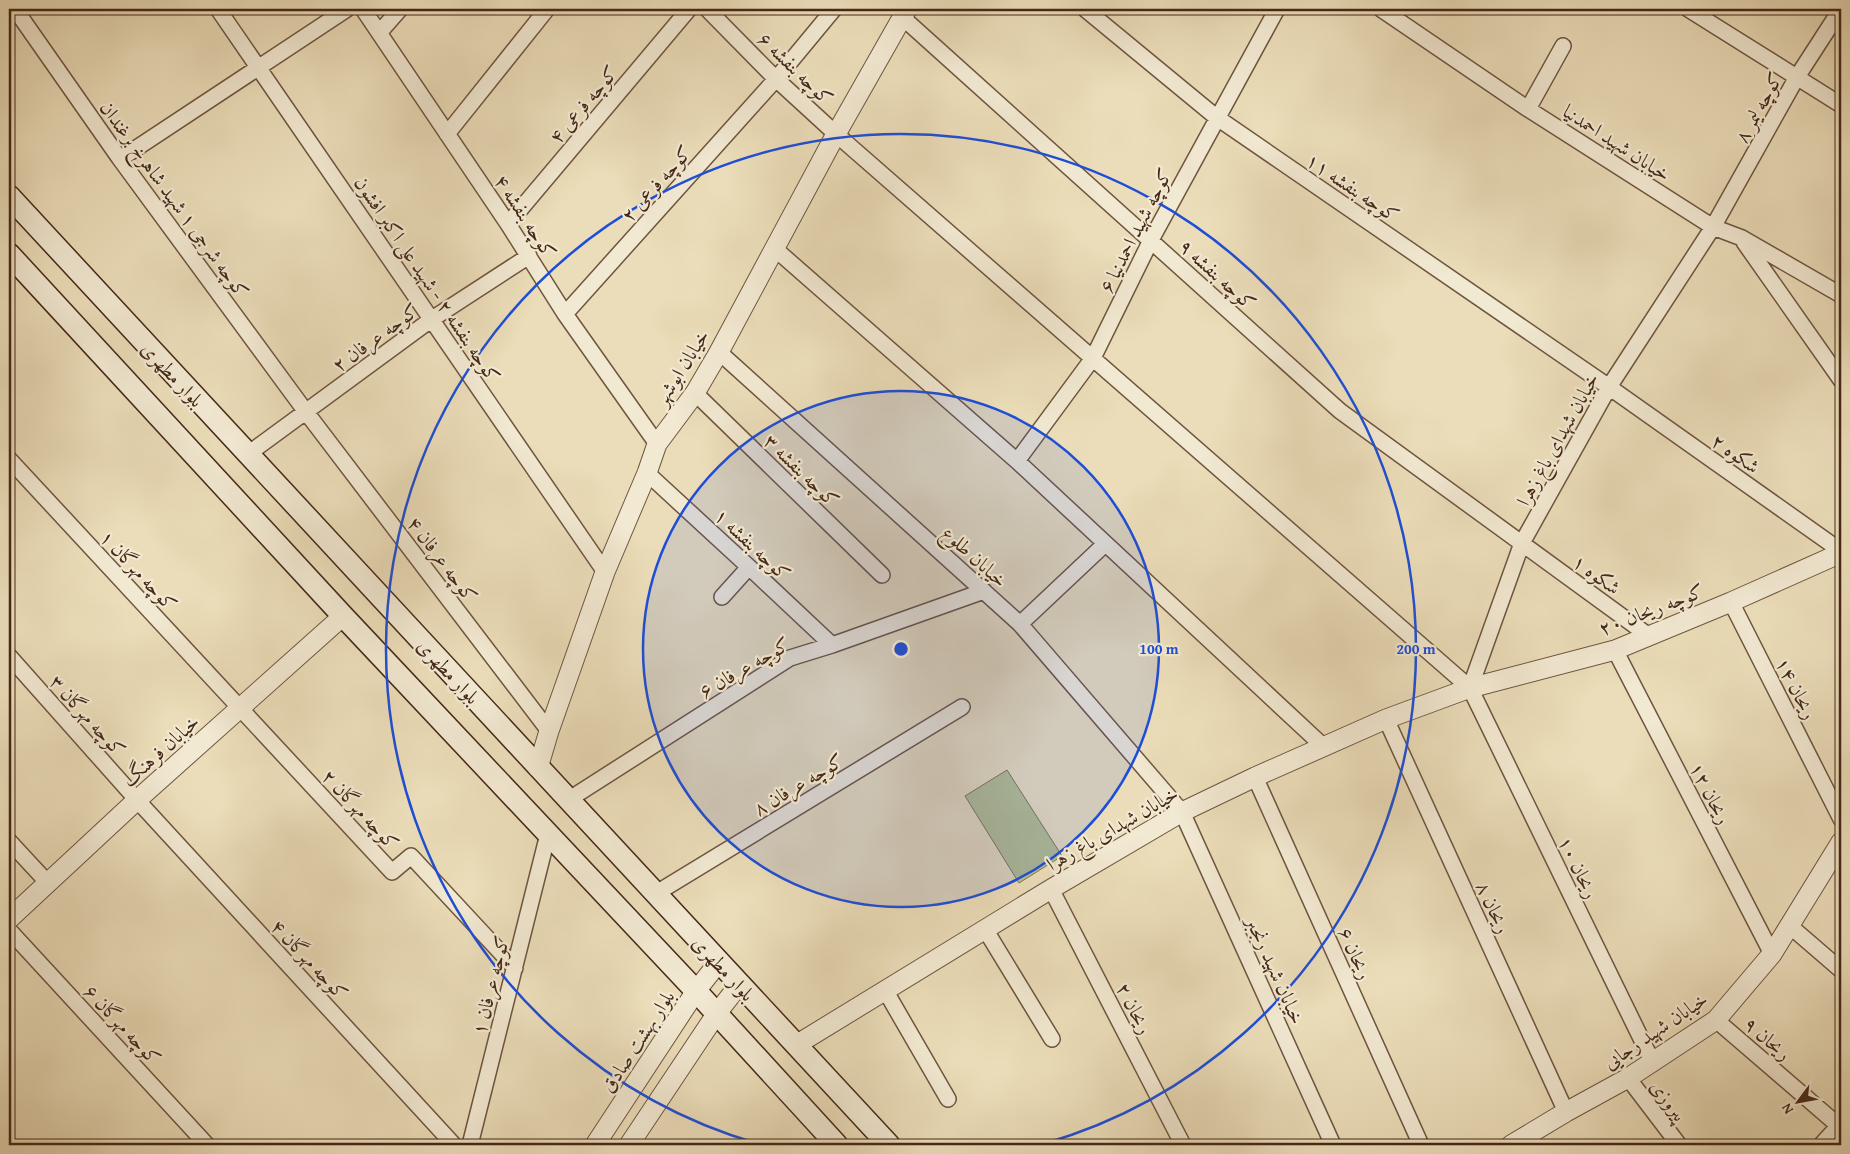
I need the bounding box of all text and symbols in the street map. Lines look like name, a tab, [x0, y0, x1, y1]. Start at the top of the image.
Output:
street label: کوچه بنفشه ۶	[752, 25, 840, 111]
street label: کوچه فرعی ۴	[542, 58, 624, 150]
street label: کوچه لیمر ۸	[1727, 66, 1789, 148]
street label: کوچه شرجی ۱ شهید شاهرخ برغندان	[90, 94, 257, 306]
street label: خیابان شهید احمدنیا	[1557, 96, 1677, 188]
street label: کوچه فرعی ۲	[614, 138, 698, 228]
street label: کوچه بنفشه ۱۱	[1301, 145, 1405, 229]
street label: کوچه شهید احمدنیا ۶	[1091, 162, 1179, 298]
street label: کوچه بنفشه ۴	[488, 168, 564, 264]
street label: کوچه بنفشه ۲ - شهید علی اکبر افشون	[347, 170, 508, 389]
street label: کوچه بنفشه ۹	[1173, 231, 1263, 317]
street label: کوچه عرفان ۲	[326, 296, 424, 378]
street label: خیابان ابوشهر	[645, 323, 716, 412]
street label: بلوار مطهری	[135, 335, 211, 413]
street label: خیابان شهدای باغ زهرا	[1508, 367, 1609, 513]
street label: شکوه ۲	[1706, 426, 1766, 480]
street label: کوچه بنفشه ۳	[758, 427, 846, 513]
street label: کوچه بنفشه ۱	[708, 501, 798, 587]
street label: کوچه عرفان ۴	[401, 510, 485, 608]
street label: خیابان طلوع	[933, 518, 1015, 597]
street label: کوچه مهرگان ۱	[94, 523, 184, 617]
street label: شکوه ۱	[1567, 547, 1627, 601]
street label: کوچه ریحان ۲۰	[1594, 576, 1708, 642]
street label: کوچه عرفان ۶	[693, 629, 795, 705]
street label: بلوار مطهری	[411, 632, 487, 710]
text: 100 m	[1139, 638, 1179, 659]
text: 200 m	[1396, 638, 1436, 659]
centre of rings	[892, 640, 910, 658]
street label: ریحان ۱۴	[1769, 652, 1825, 724]
street label: کوچه مهرگان ۳	[43, 668, 133, 762]
street label: خیابان فرهنگ	[115, 707, 205, 793]
street label: کوچه عرفان ۸	[747, 746, 849, 822]
street label: ریحان ۱۲	[1683, 757, 1739, 829]
street label: کوچه مهرگان ۲	[316, 762, 406, 856]
street label: خیابان شهدای باغ‌ زهرا	[1041, 778, 1185, 881]
street label: ریحان ۱۰	[1551, 831, 1607, 903]
street label: ریحان ۸	[1469, 876, 1519, 938]
street label: خیابان شهید رنجبر	[1239, 910, 1313, 1029]
street label: کوچه مهرگان ۴	[265, 912, 355, 1006]
street label: ریحان ۶	[1332, 922, 1380, 984]
street label: بلوار مطهری	[686, 929, 762, 1007]
street label: کوچه عرفان ۱	[464, 932, 516, 1038]
street label: کوچه مهرگان ۶	[78, 977, 168, 1071]
street label: ریحان ۲	[1110, 977, 1160, 1039]
street label: بلوار بهشت صادق	[593, 984, 681, 1098]
street label: خیابان شهید رجایی	[1597, 984, 1713, 1076]
street label: ریحان ۹	[1738, 1009, 1798, 1067]
street label: پیروزی	[1643, 1073, 1695, 1129]
north arrow	[1772, 1076, 1822, 1126]
text: N	[1776, 1099, 1798, 1118]

